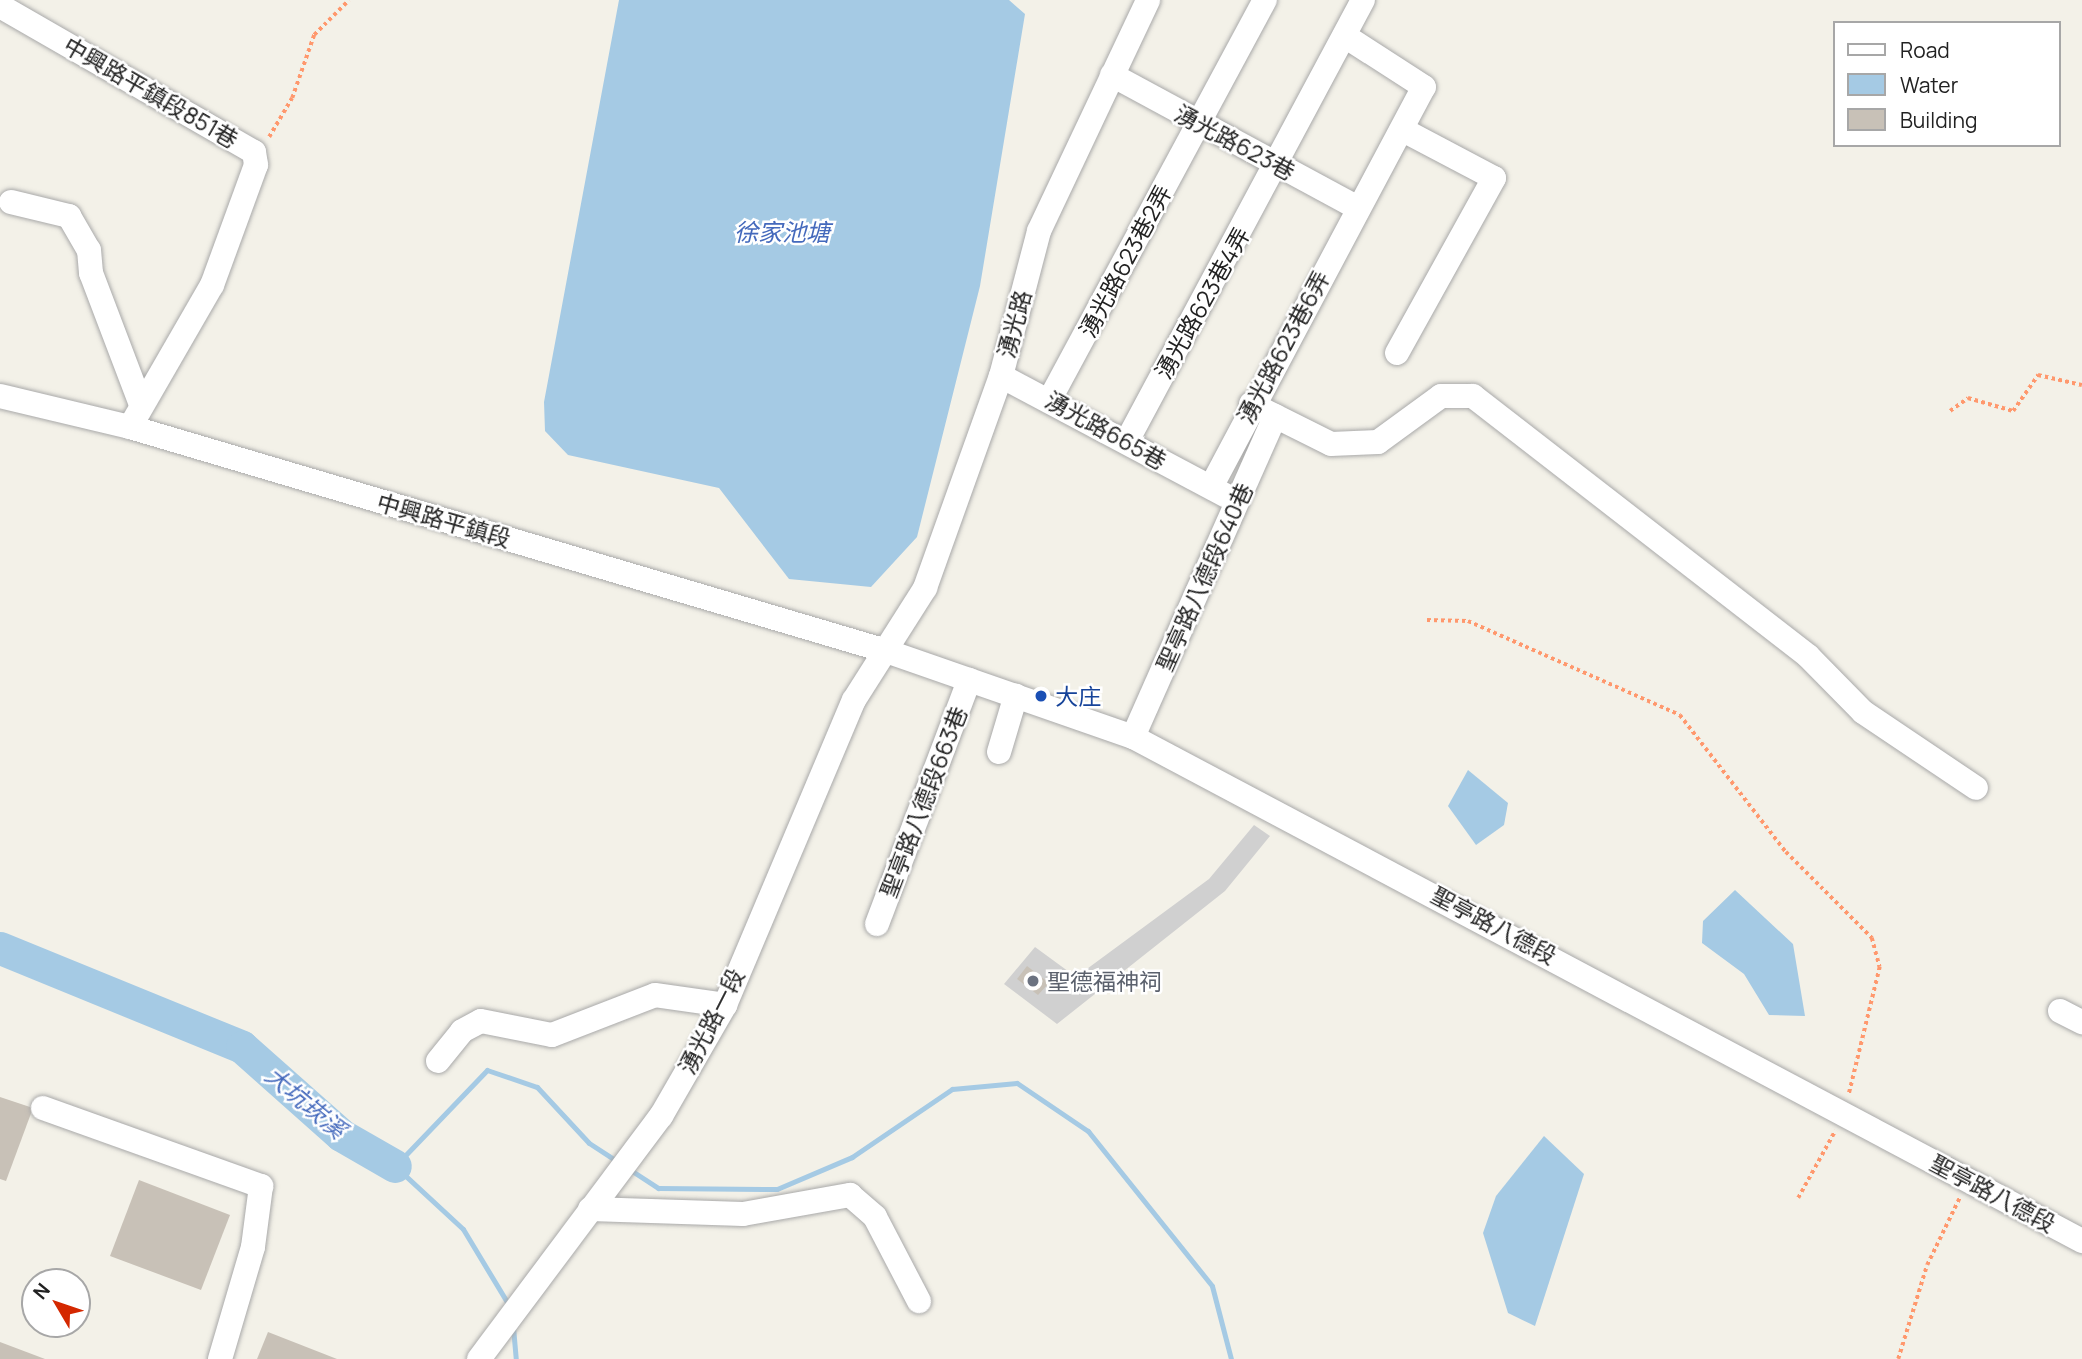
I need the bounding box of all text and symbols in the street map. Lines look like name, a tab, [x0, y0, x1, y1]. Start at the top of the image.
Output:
legend	[1834, 21, 2061, 147]
street label: 中興路平鎮段851巷	[59, 31, 243, 153]
text: Road	[1900, 36, 1950, 64]
text: Water	[1900, 71, 1958, 99]
street label: 湧光路623巷	[1170, 99, 1300, 185]
text: Building	[1900, 106, 1977, 134]
street label: 湧光路623巷2弄	[1073, 180, 1177, 342]
water label: 徐家池塘	[734, 218, 830, 246]
street label: 湧光路623巷4弄	[1149, 223, 1255, 383]
street label: 湧光路623巷6弄	[1231, 266, 1335, 428]
street label: 湧光路	[992, 287, 1036, 361]
street label: 湧光路665巷	[1041, 385, 1171, 475]
street label: 聖亭路八德段640巷	[1150, 479, 1258, 675]
street label: 中興路平鎮段	[374, 488, 514, 552]
place label: 大庄	[1055, 682, 1101, 710]
marker: 大庄	[1033, 688, 1049, 704]
street label: 聖亭路八德段663巷	[874, 703, 972, 901]
street label: 聖亭路八德段	[1427, 880, 1561, 970]
street label: 湧光路一段	[673, 964, 749, 1078]
place label: 聖德福神祠	[1047, 967, 1162, 995]
marker: 聖德福神祠	[1025, 973, 1041, 989]
water label: 大坑崁溪	[260, 1060, 352, 1144]
street label: 聖亭路八德段	[1926, 1148, 2060, 1238]
north arrow	[21, 1268, 91, 1338]
text: N	[27, 1278, 56, 1305]

